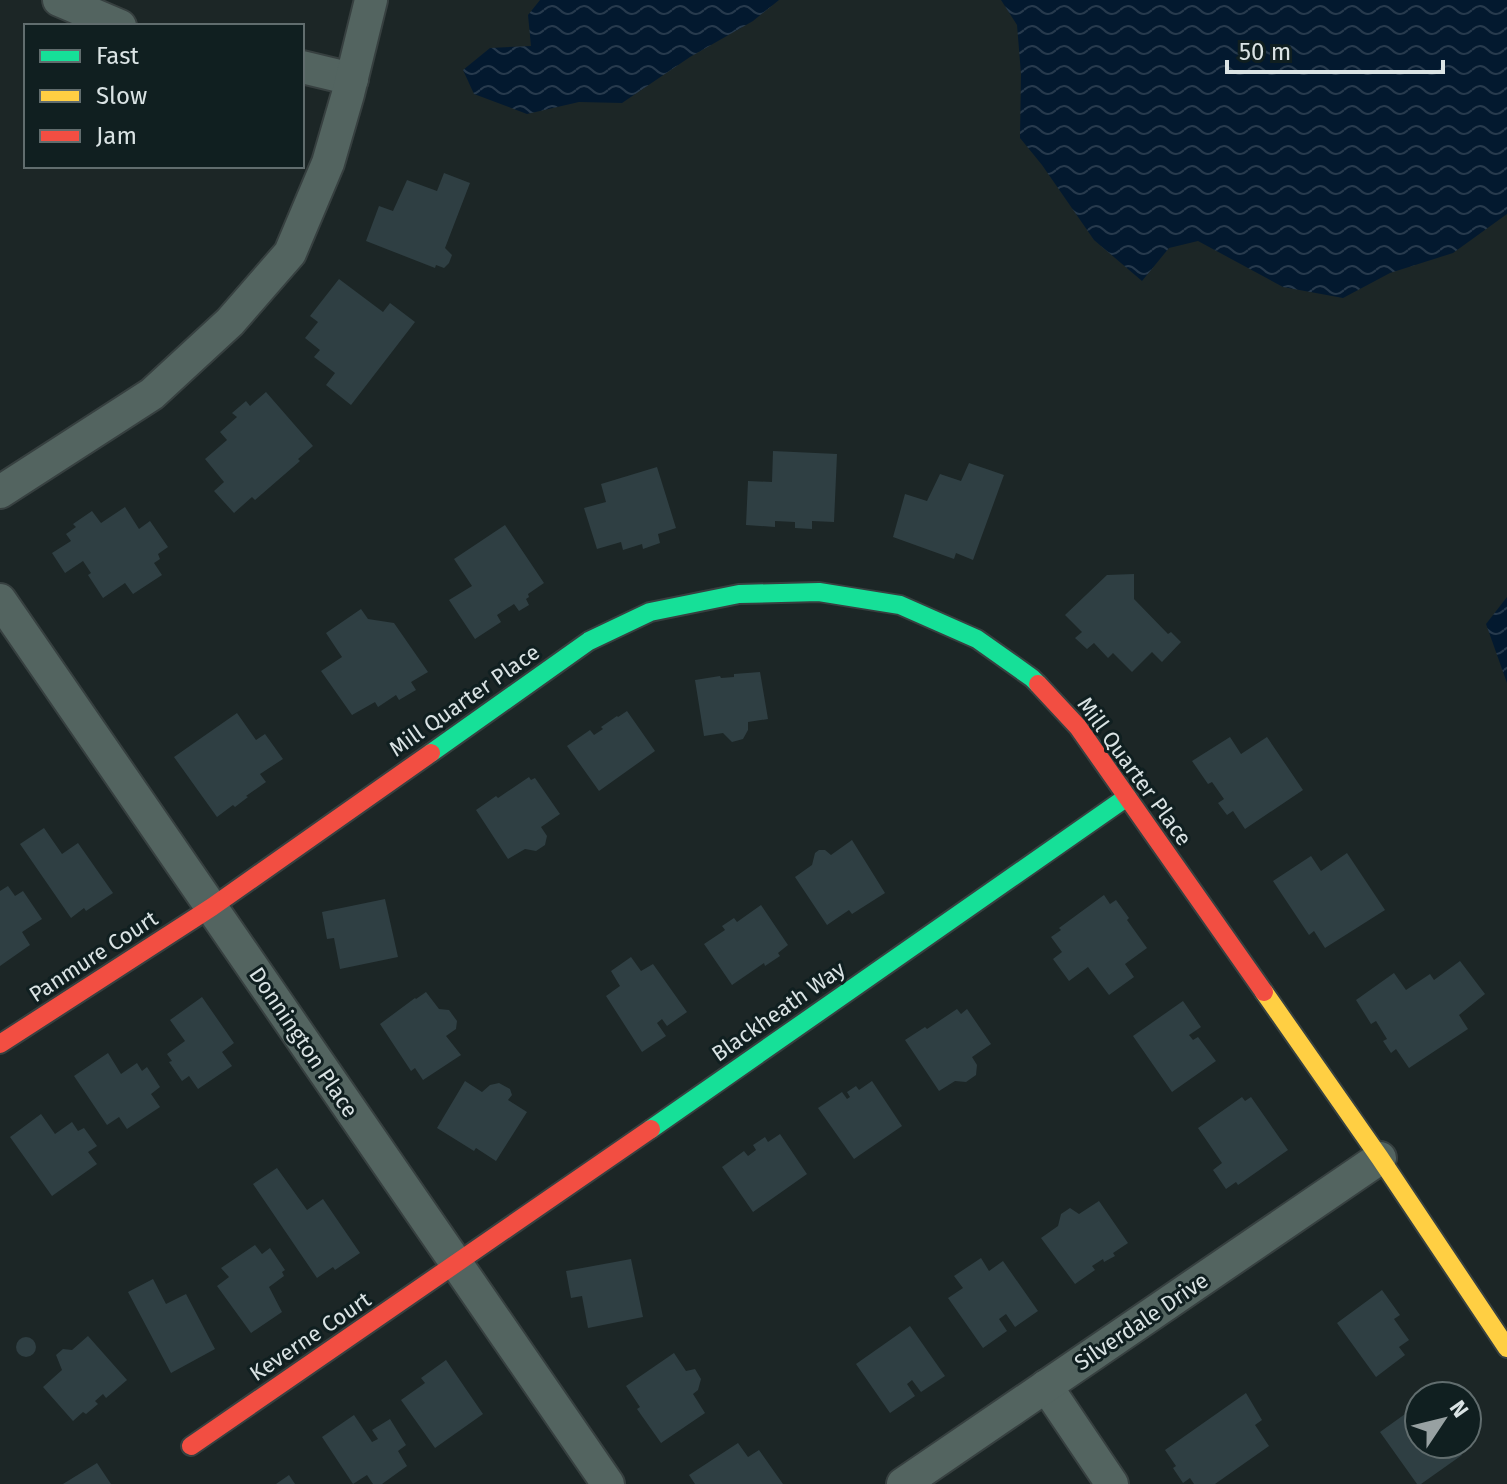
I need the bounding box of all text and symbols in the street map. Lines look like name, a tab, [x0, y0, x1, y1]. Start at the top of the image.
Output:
legend	[24, 24, 304, 168]
scale bar	[1227, 24, 1443, 74]
text: 50 m	[1239, 38, 1291, 66]
text: Fast	[96, 42, 139, 70]
text: Slow	[96, 82, 147, 110]
text: Jam	[96, 122, 137, 150]
street label: Mill Quarter Place	[384, 638, 545, 762]
street label: Mill Quarter Place	[1072, 692, 1198, 851]
street label: Panmure Court	[24, 905, 163, 1008]
street label: Blackheath Way	[706, 955, 850, 1067]
street label: Donnington Place	[243, 962, 364, 1123]
street label: Silverdale Drive	[1069, 1267, 1213, 1376]
street label: Keverne Court	[245, 1286, 376, 1387]
north arrow	[1403, 1380, 1483, 1460]
text: N	[1444, 1395, 1474, 1423]

